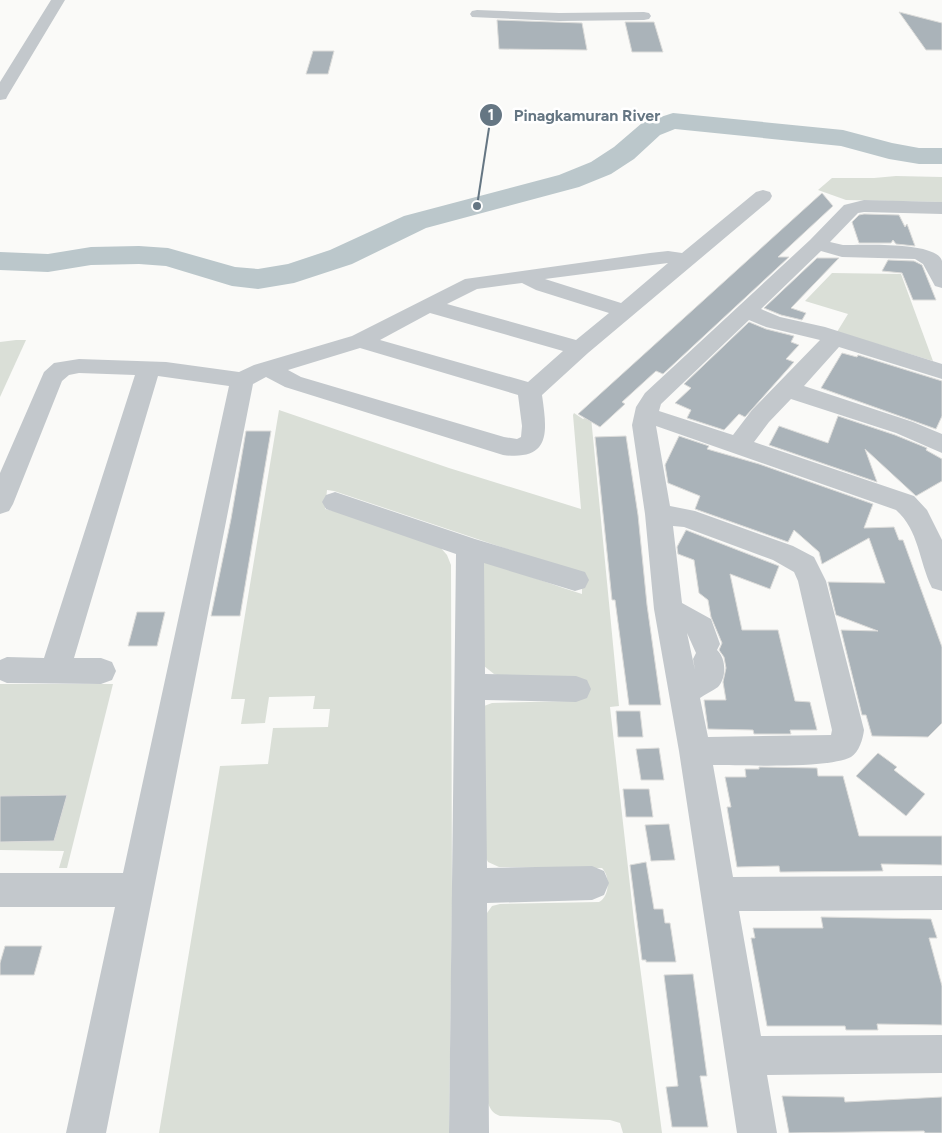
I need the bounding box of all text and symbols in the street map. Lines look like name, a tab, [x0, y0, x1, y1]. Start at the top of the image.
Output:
callout: Pinagkamuran River	[479, 99, 670, 130]
text: 1	[488, 106, 494, 124]
text: Pinagkamuran River	[514, 106, 660, 125]

